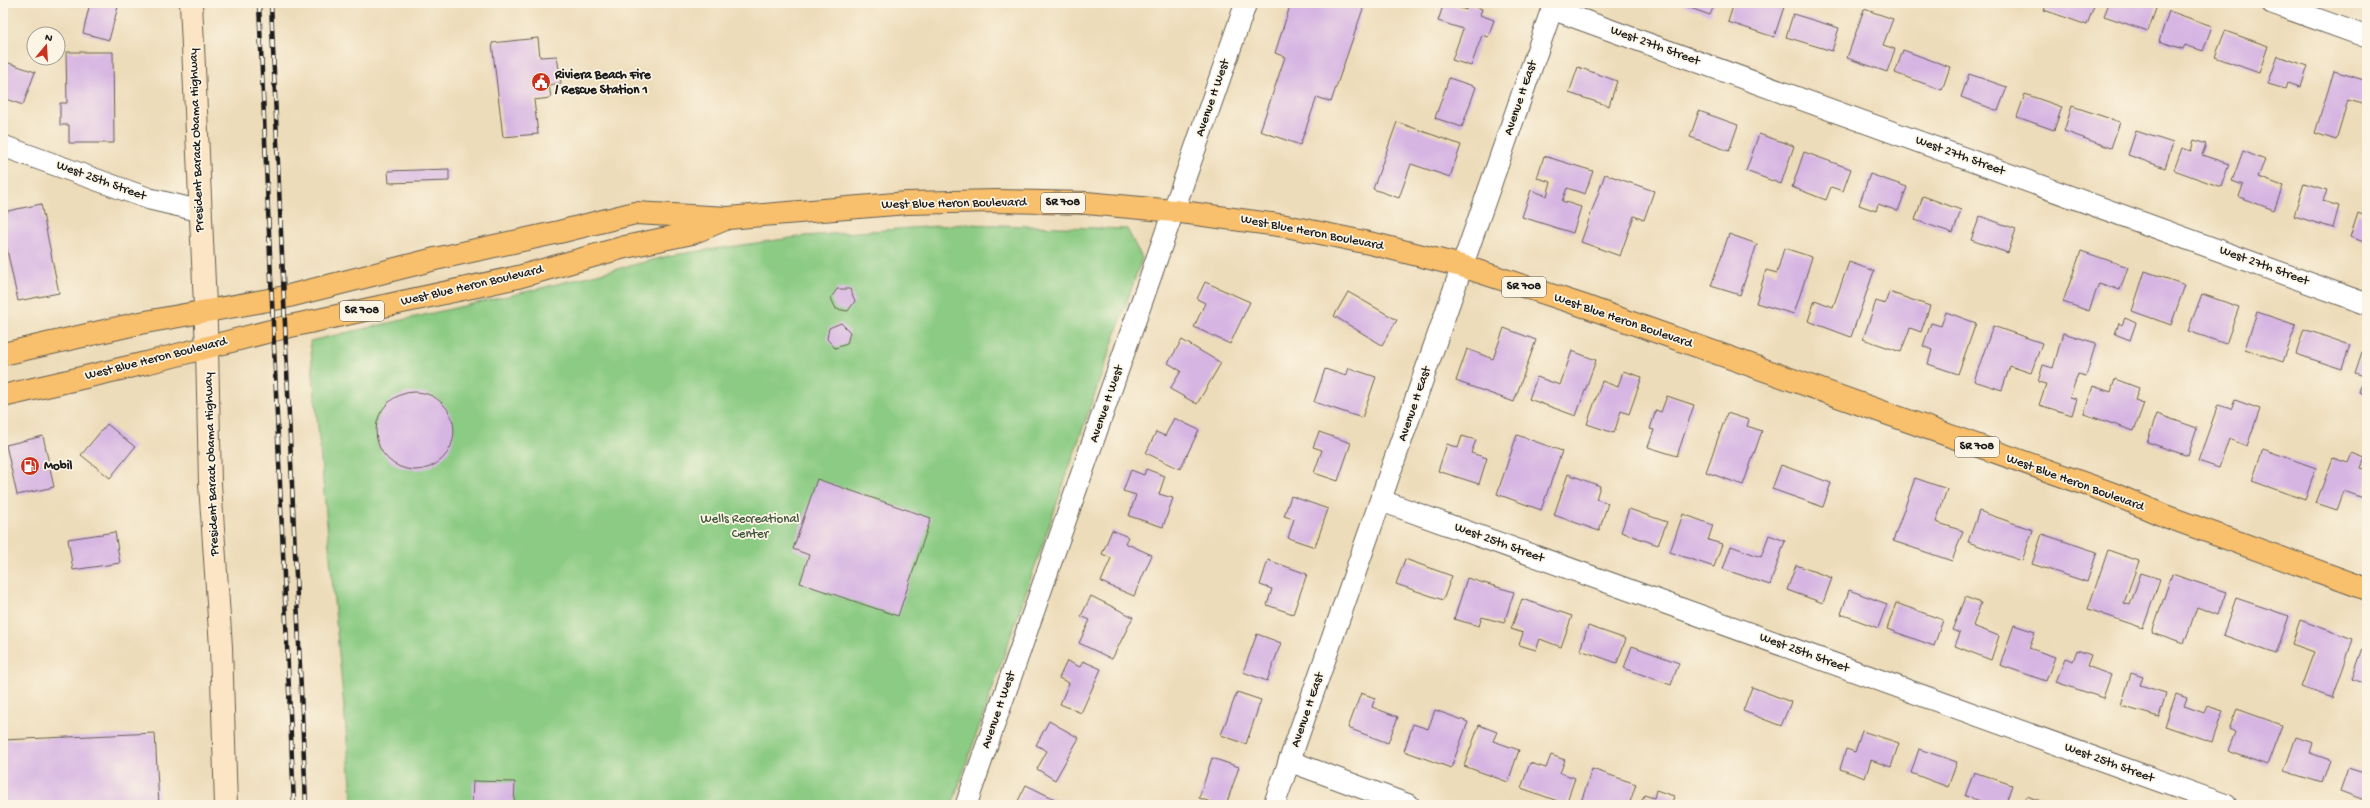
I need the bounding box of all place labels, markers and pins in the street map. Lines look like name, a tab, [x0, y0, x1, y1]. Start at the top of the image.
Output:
place label: Riviera Beach Fire / Rescue Station 1	[554, 68, 652, 98]
public building icon: Riviera Beach Fire / Rescue Station 1	[530, 71, 552, 93]
fuel station icon: Mobil	[19, 455, 41, 477]
place label: Mobil	[44, 459, 72, 474]

